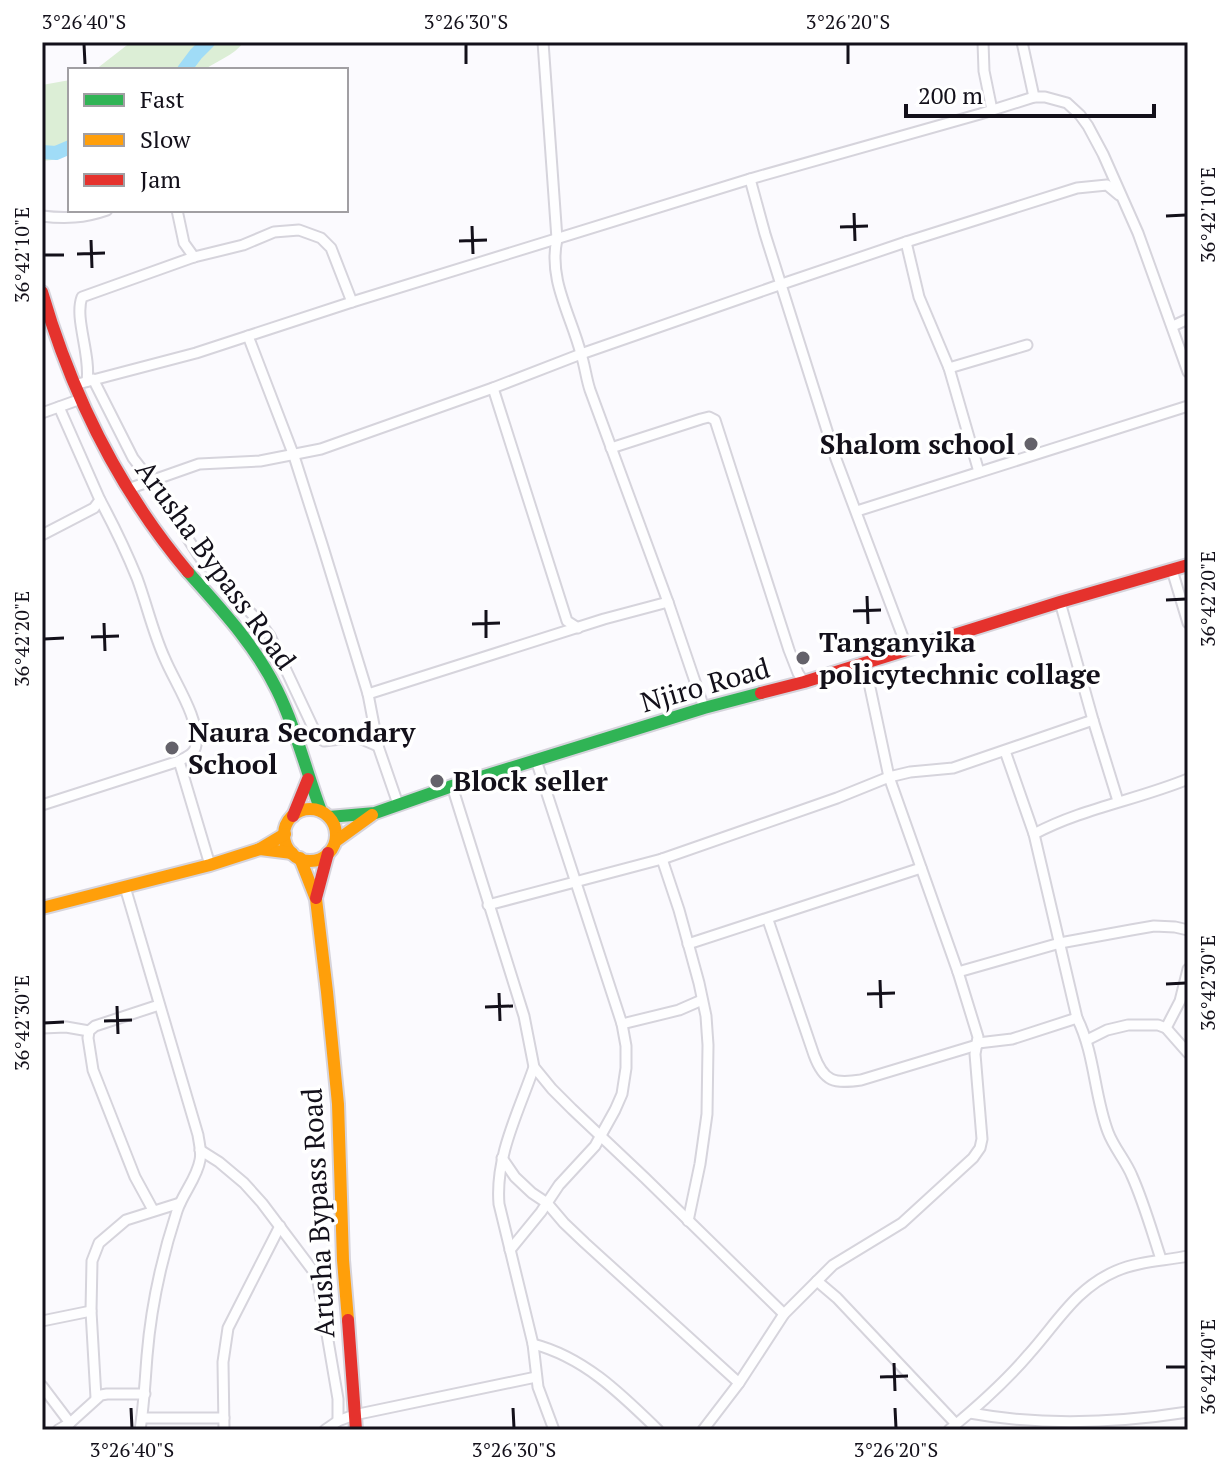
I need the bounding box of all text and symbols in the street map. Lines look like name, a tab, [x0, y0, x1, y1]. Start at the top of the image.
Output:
text: 3°26'40"S	[42, 8, 126, 35]
text: 3°26'30"S	[424, 8, 508, 35]
text: 3°26'20"S	[806, 8, 890, 35]
legend	[68, 68, 348, 212]
scale bar	[906, 68, 1154, 118]
text: 200 m	[918, 79, 983, 111]
text: Fast	[140, 83, 185, 115]
text: Slow	[140, 123, 191, 155]
text: Jam	[140, 163, 181, 195]
text: 36°42'10"E	[1194, 167, 1221, 263]
text: 36°42'10"E	[8, 207, 35, 303]
place label: Shalom school	[820, 425, 1015, 462]
marker: Shalom school	[1022, 435, 1040, 453]
street label: Arusha Bypass Road	[128, 453, 305, 677]
text: 36°42'20"E	[1194, 551, 1221, 647]
text: 36°42'20"E	[8, 591, 35, 687]
place label: Tanganyika policytechnic collage	[819, 623, 1101, 692]
street label: Njiro Road	[636, 648, 774, 721]
marker: Tanganyika policytechnic collage	[794, 649, 812, 667]
place label: Naura Secondary School	[188, 713, 417, 782]
marker: Naura Secondary School	[163, 739, 181, 757]
place label: Block seller	[453, 762, 608, 799]
marker: Block seller	[428, 772, 446, 790]
text: 36°42'30"E	[1194, 935, 1221, 1031]
text: 36°42'30"E	[8, 975, 35, 1071]
street label: Arusha Bypass Road	[292, 1087, 343, 1339]
text: 36°42'40"E	[1194, 1319, 1221, 1415]
text: 3°26'40"S	[90, 1436, 174, 1463]
text: 3°26'30"S	[472, 1436, 556, 1463]
text: 3°26'20"S	[854, 1436, 938, 1463]

